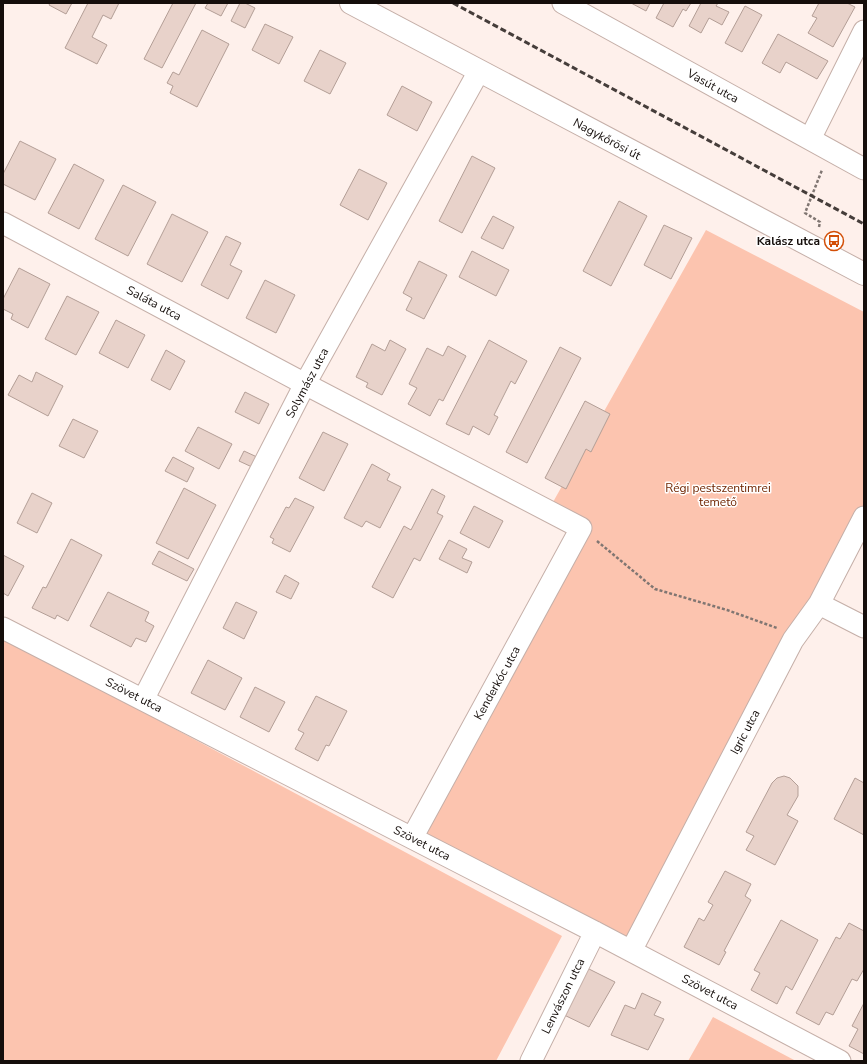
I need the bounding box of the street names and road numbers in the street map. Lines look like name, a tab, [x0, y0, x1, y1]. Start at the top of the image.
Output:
street label: Vasút utca	[684, 65, 742, 107]
street label: Nagykőrösi út	[570, 114, 644, 164]
street label: Saláta utca	[124, 282, 184, 324]
street label: Solymász utca	[282, 345, 332, 421]
street label: Kenderkóc utca	[470, 643, 524, 723]
street label: Szövet utca	[103, 674, 165, 716]
street label: Igric utca	[727, 707, 763, 757]
street label: Szövet utca	[391, 822, 453, 864]
street label: Lenvászon utca	[538, 955, 588, 1037]
street label: Szövet utca	[679, 970, 741, 1014]

